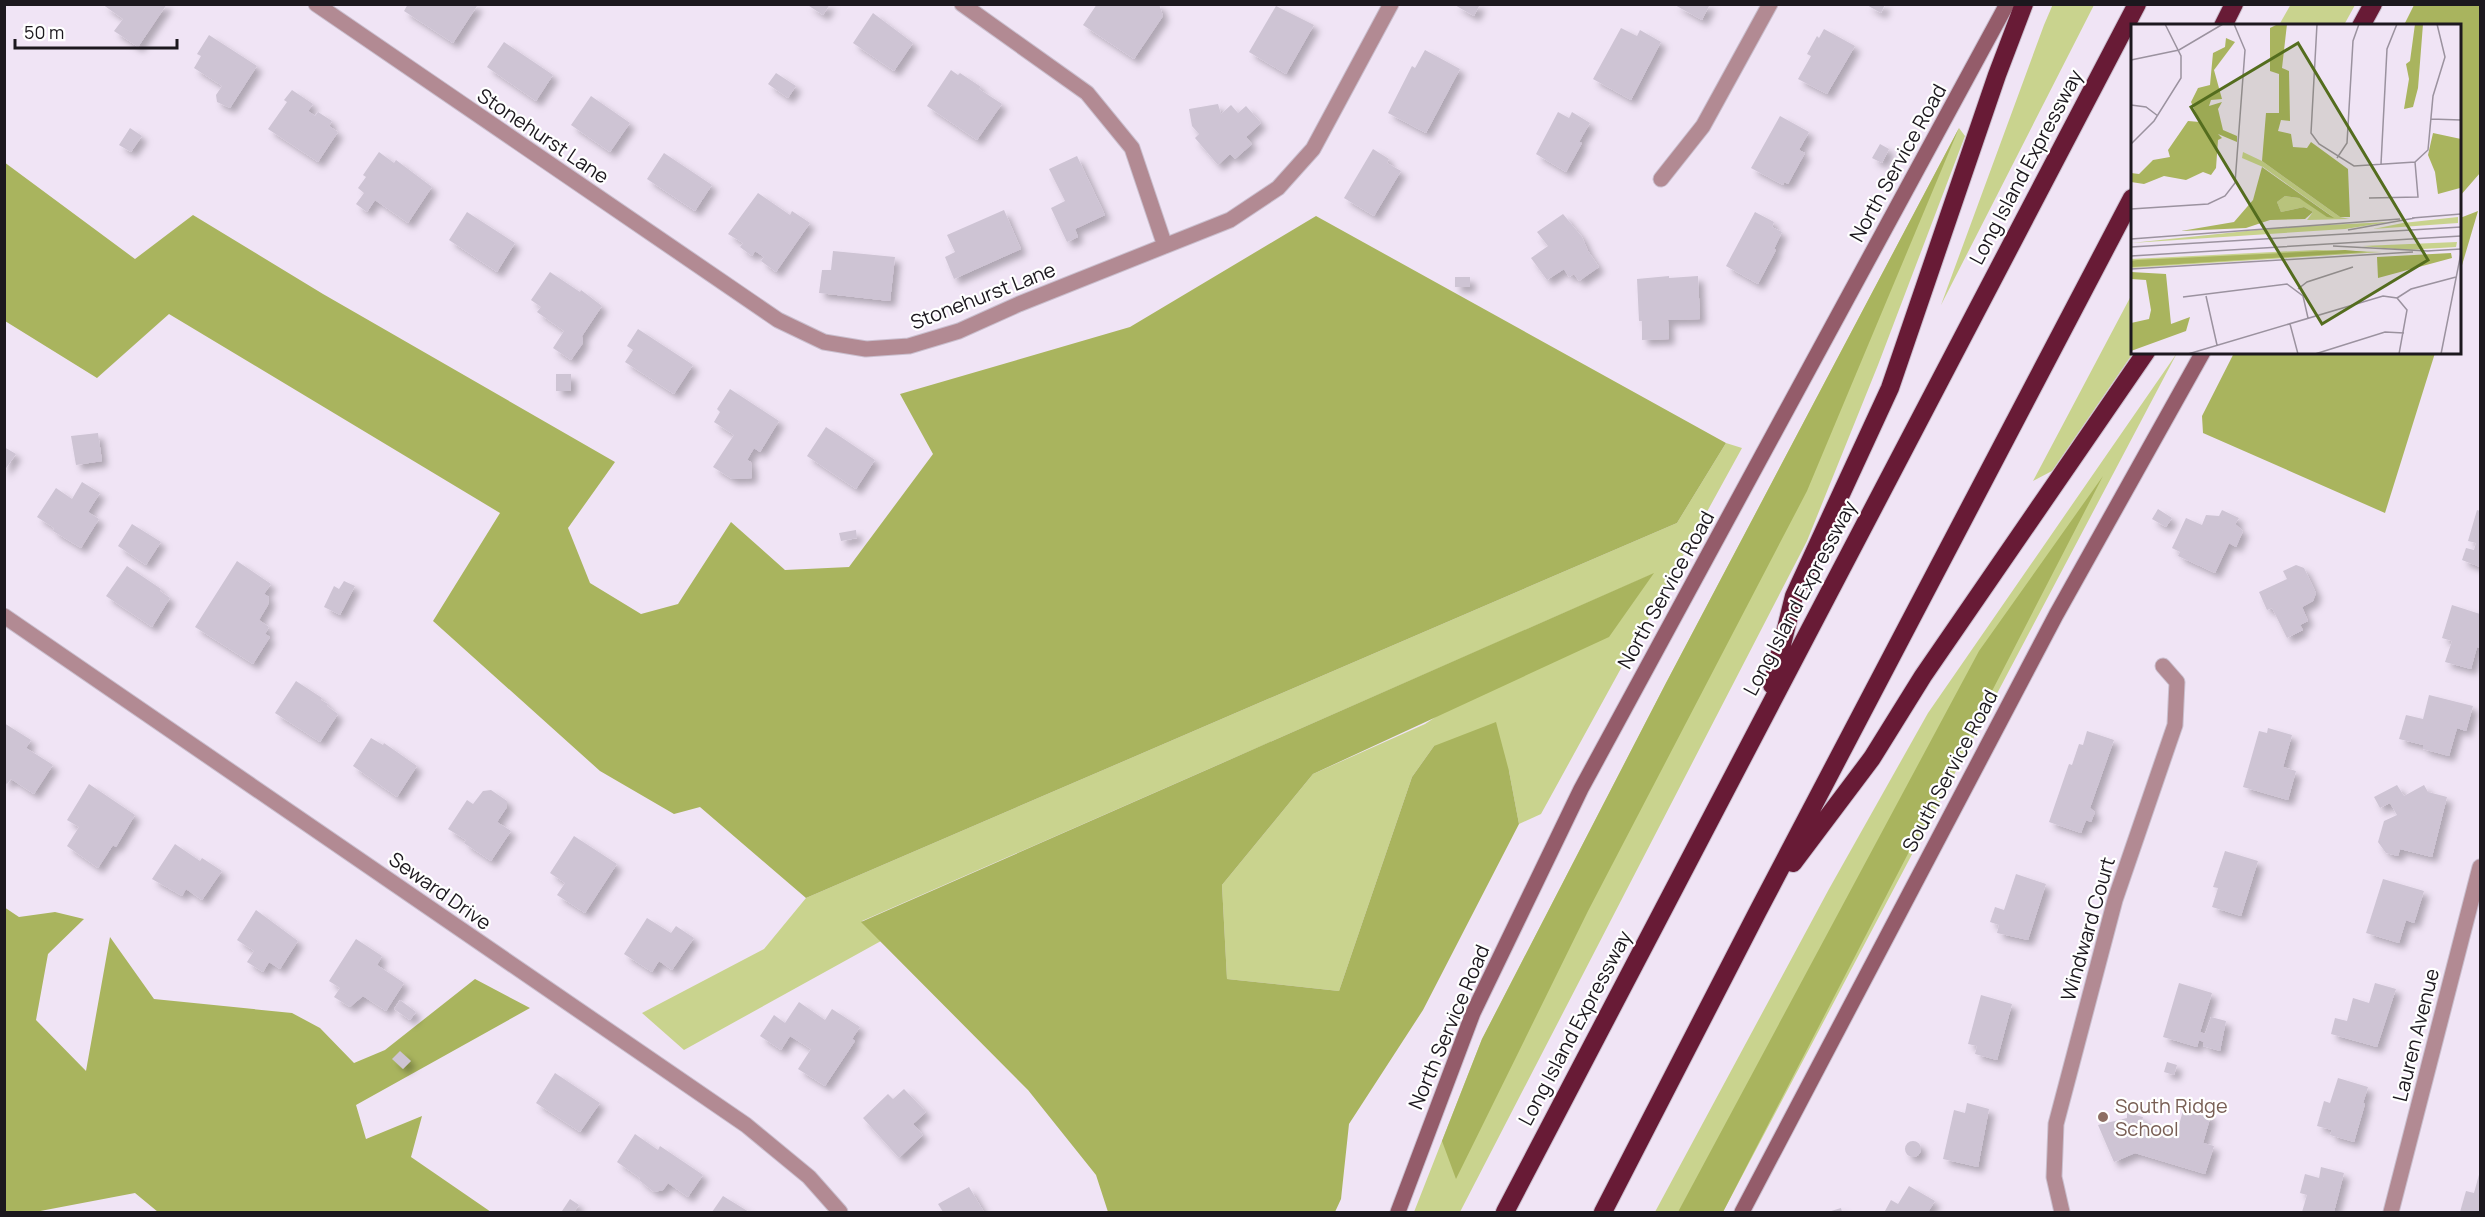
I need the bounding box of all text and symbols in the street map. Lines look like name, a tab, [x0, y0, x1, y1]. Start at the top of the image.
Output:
scale bar	[15, 12, 177, 50]
text: 50 m	[24, 20, 64, 44]
inset map	[2131, 24, 2461, 354]
street label: Long Island Expressway	[1963, 64, 2089, 269]
street label: North Service Road	[1843, 79, 1952, 247]
street label: Stonehurst Lane	[472, 82, 614, 190]
street label: Stonehurst Lane	[906, 255, 1059, 336]
street label: Long Island Expressway	[1737, 495, 1863, 700]
street label: North Service Road	[1611, 506, 1720, 674]
street label: South Service Road	[1895, 685, 2004, 857]
street label: Seward Drive	[384, 845, 497, 936]
street label: Windward Court	[2054, 854, 2121, 1004]
street label: Long Island Expressway	[1512, 925, 1638, 1130]
street label: North Service Road	[1402, 940, 1495, 1113]
street label: Lauren Avenue	[2386, 966, 2445, 1104]
place label: South Ridge School	[2115, 1092, 2228, 1142]
marker: South Ridge School	[2096, 1110, 2110, 1124]

